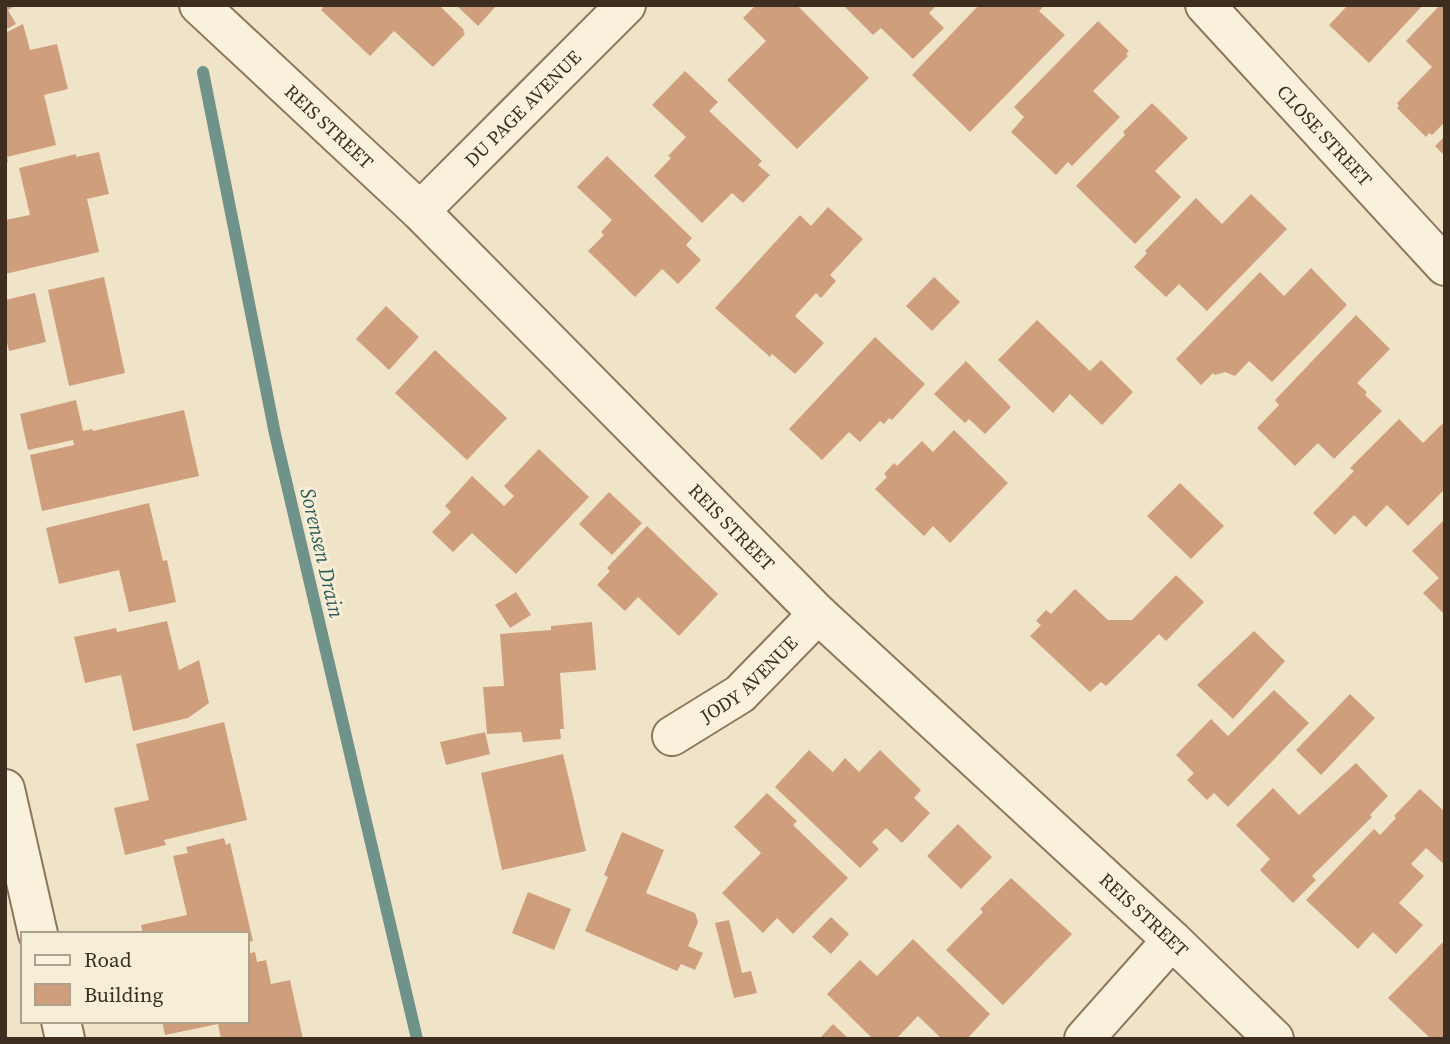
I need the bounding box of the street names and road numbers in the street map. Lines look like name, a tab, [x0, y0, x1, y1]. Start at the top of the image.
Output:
street label: DU PAGE AVENUE	[458, 44, 587, 173]
street label: REIS STREET	[279, 78, 380, 175]
street label: CLOSE STREET	[1271, 79, 1379, 192]
street label: REIS STREET	[683, 478, 781, 576]
street label: JODY AVENUE	[694, 630, 803, 729]
street label: REIS STREET	[1094, 867, 1195, 963]

